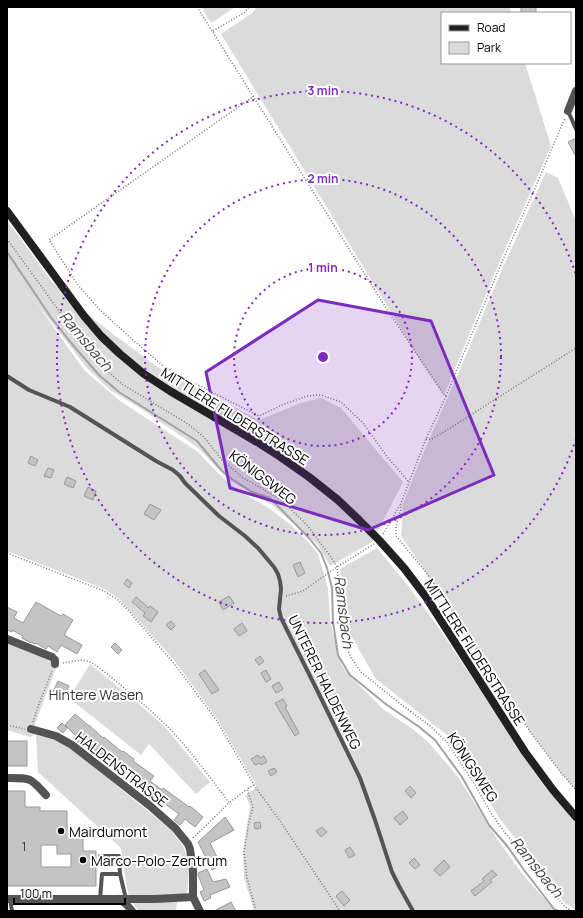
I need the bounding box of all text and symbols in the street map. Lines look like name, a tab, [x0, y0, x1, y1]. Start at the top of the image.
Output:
legend	[441, 12, 571, 64]
text: Road	[477, 19, 505, 36]
text: Park	[477, 39, 502, 56]
text: 3 min	[307, 82, 339, 99]
text: 2 min	[307, 170, 339, 187]
text: 1 min	[308, 259, 338, 276]
water label: Ramsbach	[55, 306, 118, 376]
centre of rings	[316, 350, 330, 364]
street label: MITTLERE FILDERSTRASSE	[158, 363, 312, 469]
street label: KÖNIGSWEG	[226, 445, 301, 509]
water label: Ramsbach	[329, 575, 359, 650]
street label: MITTLERE FILDERSTRASSE	[421, 575, 529, 729]
street label: UNTERER HALDENWEG	[284, 612, 366, 752]
park label: Hintere Wasen	[49, 685, 143, 704]
street label: HALDENSTRASSE	[72, 727, 172, 811]
street label: KÖNIGSWEG	[443, 728, 503, 806]
place label: Mairdumont	[69, 822, 148, 841]
marker: Mairdumont	[56, 826, 66, 836]
water label: Ramsbach	[506, 832, 569, 903]
house number: 1	[22, 838, 26, 855]
place label: Marco-Polo-Zentrum	[91, 851, 227, 870]
marker: Marco-Polo-Zentrum	[78, 855, 88, 865]
scale bar	[14, 880, 125, 906]
text: 100 m	[20, 885, 52, 902]

